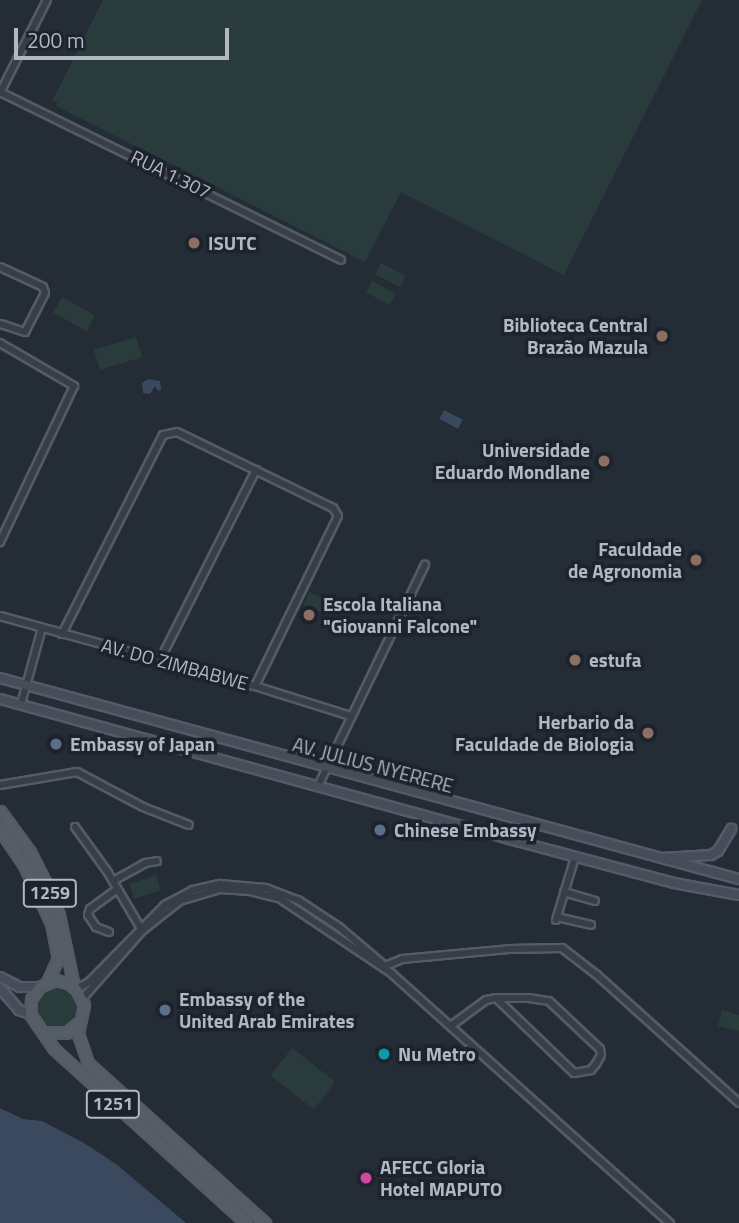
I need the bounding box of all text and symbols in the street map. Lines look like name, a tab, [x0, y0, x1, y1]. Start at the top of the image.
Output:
scale bar	[18, 14, 233, 58]
text: 200 m	[27, 24, 84, 56]
street label: RUA 1.307	[127, 145, 215, 203]
place label: ISUTC	[208, 232, 257, 254]
marker: ISUTC	[186, 235, 202, 251]
place label: Biblioteca Central Brazão Mazula	[503, 314, 648, 358]
marker: Biblioteca Central Brazão Mazula	[654, 328, 670, 344]
place label: Universidade Eduardo Mondlane	[435, 439, 590, 483]
marker: Universidade Eduardo Mondlane	[596, 453, 612, 469]
place label: Faculdade de Agronomia	[568, 538, 682, 582]
marker: Faculdade de Agronomia	[688, 552, 704, 568]
place label: Escola Italiana "Giovanni Falcone"	[323, 593, 477, 637]
marker: Escola Italiana "Giovanni Falcone"	[301, 607, 317, 623]
street label: AV. DO ZIMBABWE	[99, 633, 251, 695]
place label: estufa	[589, 649, 642, 671]
marker: estufa	[567, 652, 583, 668]
place label: Herbario da Faculdade de Biologia	[455, 711, 634, 755]
marker: Herbario da Faculdade de Biologia	[640, 725, 656, 741]
place label: Embassy of Japan	[70, 733, 215, 755]
street label: AV. JULIUS NYERERE	[290, 733, 456, 797]
marker: Embassy of Japan	[48, 736, 64, 752]
place label: Chinese Embassy	[394, 819, 537, 841]
marker: Chinese Embassy	[372, 822, 388, 838]
road number: 1259	[22, 878, 78, 908]
place label: Embassy of the United Arab Emirates	[179, 988, 354, 1032]
marker: Embassy of the United Arab Emirates	[157, 1002, 173, 1018]
place label: Nu Metro	[398, 1043, 476, 1065]
marker: Nu Metro	[376, 1046, 392, 1062]
road number: 1251	[85, 1090, 141, 1119]
place label: AFECC Gloria Hotel MAPUTO	[380, 1156, 502, 1200]
marker: AFECC Gloria Hotel MAPUTO	[358, 1170, 374, 1186]

